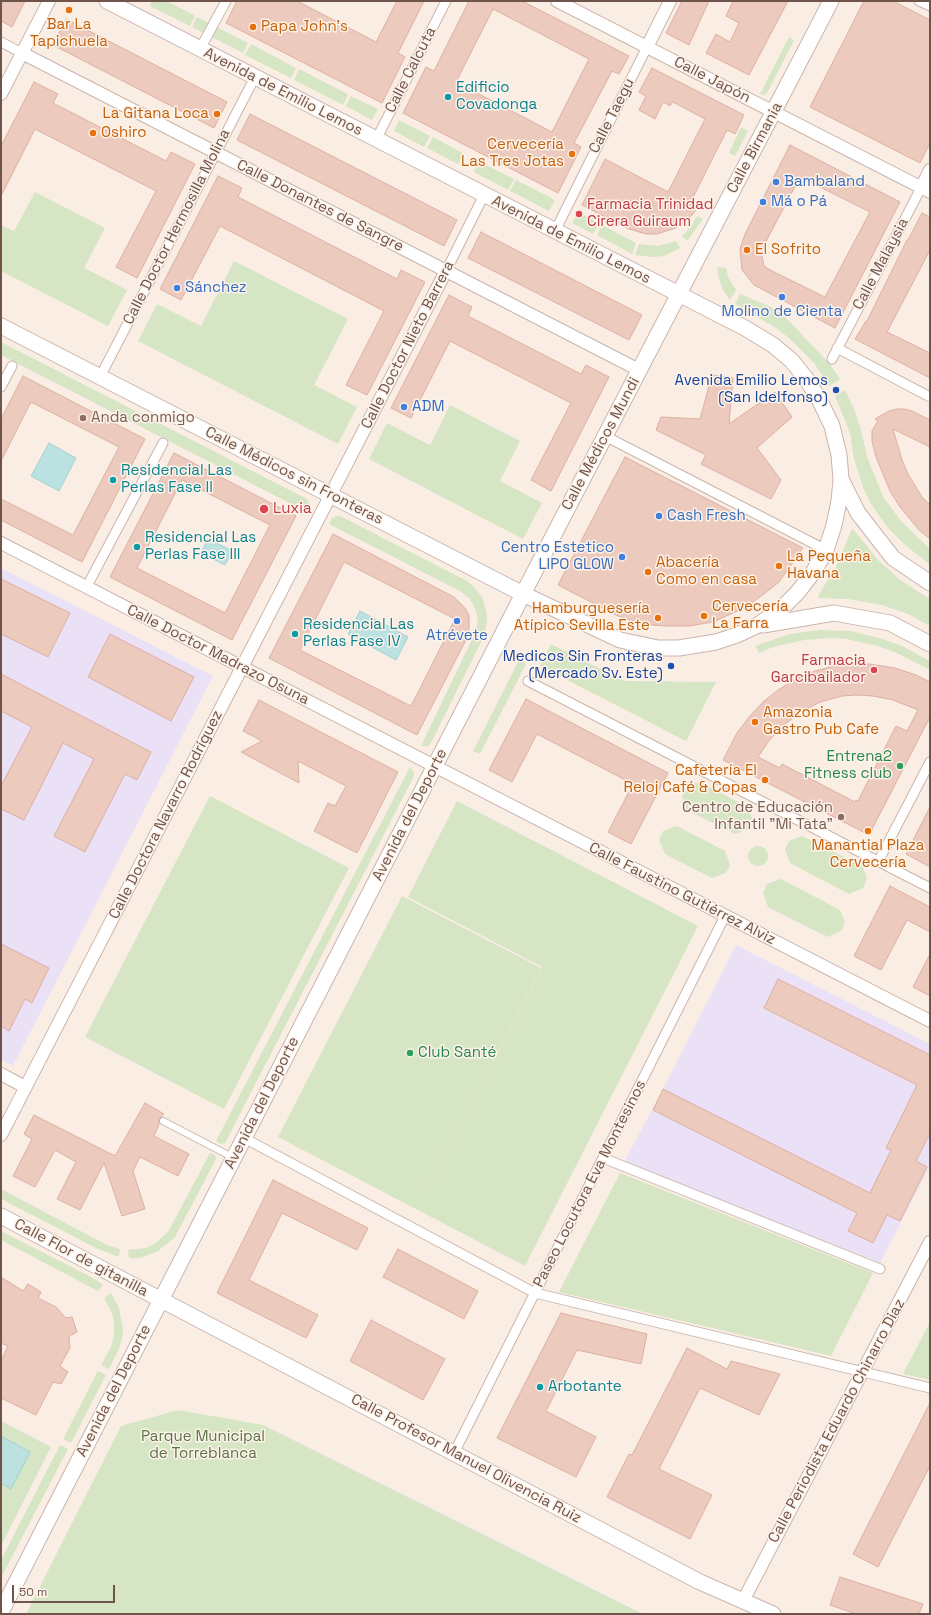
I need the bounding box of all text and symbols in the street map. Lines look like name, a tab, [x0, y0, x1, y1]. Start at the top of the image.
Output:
marker: Bar La Tapichuela	[64, 5, 74, 15]
place label: Bar La Tapichuela	[30, 16, 108, 51]
place label: Papa John's	[261, 18, 348, 36]
marker: Papa John's	[248, 22, 258, 32]
street label: Calle Calcuta	[382, 24, 440, 116]
street label: Avenida de Emilio Lemos	[201, 44, 365, 140]
street label: Calle Japón	[671, 53, 753, 107]
street label: Calle Taegu	[585, 75, 639, 157]
place label: Edificio Covadonga	[456, 79, 537, 114]
marker: Edificio Covadonga	[443, 92, 453, 102]
street label: Calle Birmania	[723, 99, 787, 197]
place label: La Gitana Loca	[103, 105, 209, 123]
marker: La Gitana Loca	[212, 109, 222, 119]
place label: Oshiro	[101, 124, 146, 142]
street label: Calle Doctor Hermosilla Molina	[120, 126, 234, 328]
marker: Oshiro	[88, 128, 98, 138]
place label: Cervecería Las Tres Jotas	[461, 136, 564, 171]
marker: Cervecería Las Tres Jotas	[567, 149, 577, 159]
street label: Calle Donantes de Sangre	[234, 156, 406, 256]
place label: Bambaland	[784, 173, 865, 191]
marker: Bambaland	[771, 177, 781, 187]
street label: Avenida de Emilio Lemos	[489, 192, 653, 288]
place label: Má o Pá	[771, 193, 827, 211]
place label: Farmacia Trinidad Cirera Guiraum	[587, 196, 713, 231]
marker: Má o Pá	[758, 197, 768, 207]
marker: Farmacia Trinidad Cirera Guiraum	[574, 209, 584, 219]
street label: Calle Malaysia	[849, 215, 913, 313]
place label: El Sofrito	[755, 241, 821, 259]
marker: El Sofrito	[742, 245, 752, 255]
street label: Calle Doctor Nieto Barrera	[358, 258, 458, 432]
place label: Sánchez	[185, 279, 247, 297]
marker: Sánchez	[172, 283, 182, 293]
marker: Molino de Cienta	[777, 292, 787, 302]
place label: Molino de Cienta	[722, 303, 842, 321]
place label: Avenida Emilio Lemos (San Idelfonso)	[675, 372, 828, 407]
street label: Calle Médicos Mundi	[558, 374, 644, 514]
marker: Avenida Emilio Lemos (San Idelfonso)	[831, 385, 841, 395]
place label: ADM	[412, 398, 444, 416]
marker: ADM	[399, 402, 409, 412]
place label: Anda conmigo	[91, 409, 195, 427]
marker: Anda conmigo	[78, 413, 88, 423]
street label: Calle Médicos sin Fronteras	[202, 423, 386, 529]
place label: Residencial Las Perlas Fase II	[121, 462, 232, 497]
marker: Residencial Las Perlas Fase II	[108, 475, 118, 485]
place label: Luxia	[273, 500, 312, 518]
marker: Luxia	[258, 503, 270, 515]
place label: Cash Fresh	[667, 507, 746, 525]
marker: Cash Fresh	[654, 511, 664, 521]
place label: Residencial Las Perlas Fase III	[145, 529, 256, 564]
place label: Centro Estetico LIPO GLOW	[501, 539, 614, 574]
marker: Residencial Las Perlas Fase III	[132, 542, 142, 552]
place label: La Pequeña Havana	[787, 548, 871, 583]
marker: Centro Estetico LIPO GLOW	[617, 552, 627, 562]
place label: Abacería Como en casa	[656, 554, 757, 589]
marker: La Pequeña Havana	[774, 561, 784, 571]
marker: Abacería Como en casa	[643, 567, 653, 577]
place label: Cervecería La Farra	[712, 598, 789, 633]
place label: Hamburguesería Atípico Sevilla Este	[514, 600, 650, 635]
street label: Calle Doctor Madrazo Osuna	[124, 601, 312, 709]
marker: Cervecería La Farra	[699, 611, 709, 621]
marker: Hamburguesería Atípico Sevilla Este	[653, 613, 663, 623]
place label: Residencial Las Perlas Fase IV	[303, 616, 414, 651]
marker: Atrévete	[452, 616, 462, 626]
place label: Atrévete	[426, 627, 488, 645]
marker: Residencial Las Perlas Fase IV	[290, 629, 300, 639]
place label: Medicos Sin Fronteras (Mercado Sv. Este)	[503, 648, 663, 683]
place label: Farmacia Garcibailador	[771, 652, 866, 687]
marker: Medicos Sin Fronteras (Mercado Sv. Este)	[666, 661, 676, 671]
marker: Farmacia Garcibailador	[869, 665, 879, 675]
place label: Amazonia Gastro Pub Cafe	[763, 704, 879, 739]
street label: Calle Doctora Navarro Rodríguez	[105, 708, 227, 922]
marker: Amazonia Gastro Pub Cafe	[750, 717, 760, 727]
street label: Avenida del Deporte	[369, 746, 451, 884]
place label: Entrena2 Fitness club	[804, 748, 892, 783]
marker: Entrena2 Fitness club	[895, 761, 905, 771]
place label: Cafetería El Reloj Café & Copas	[623, 762, 757, 797]
marker: Cafetería El Reloj Café & Copas	[760, 775, 770, 785]
place label: Centro de Educación Infantil "Mi Tata"	[682, 799, 833, 834]
marker: Centro de Educación Infantil "Mi Tata"	[836, 812, 846, 822]
marker: Manantial Plaza Cervecería	[863, 826, 873, 836]
place label: Manantial Plaza Cervecería	[812, 837, 924, 872]
street label: Calle Faustino Gutiérrez Alviz	[586, 839, 778, 949]
street label: Avenida del Deporte	[221, 1034, 303, 1172]
place label: Club Santé	[418, 1044, 496, 1062]
marker: Club Santé	[405, 1048, 415, 1058]
street label: Paseo Locutora Eva Montesinos	[530, 1077, 650, 1291]
street label: Calle Flor de gitanilla	[11, 1215, 151, 1301]
street label: Calle Periodista Eduardo Chinarro Diaz	[765, 1296, 909, 1546]
street label: Avenida del Deporte	[73, 1322, 155, 1460]
place label: Arbotante	[548, 1378, 622, 1396]
marker: Arbotante	[535, 1382, 545, 1392]
street label: Calle Profesor Manuel Olivencia Ruiz	[348, 1390, 584, 1528]
park label: Parque Municipal de Torreblanca	[141, 1428, 265, 1463]
scale bar	[14, 1577, 117, 1603]
text: 50 m	[19, 1584, 47, 1600]

